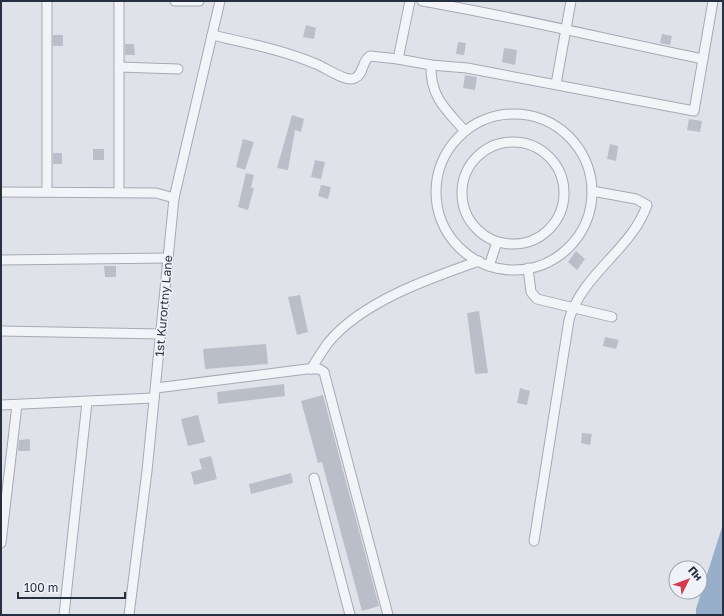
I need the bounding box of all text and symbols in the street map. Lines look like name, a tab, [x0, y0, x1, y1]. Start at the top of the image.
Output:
street label: 1st Kurortny Lane	[152, 255, 175, 357]
north arrow	[668, 560, 708, 600]
text: Пн	[686, 563, 706, 583]
scale bar	[18, 574, 125, 600]
text: 100 m	[24, 580, 58, 595]

